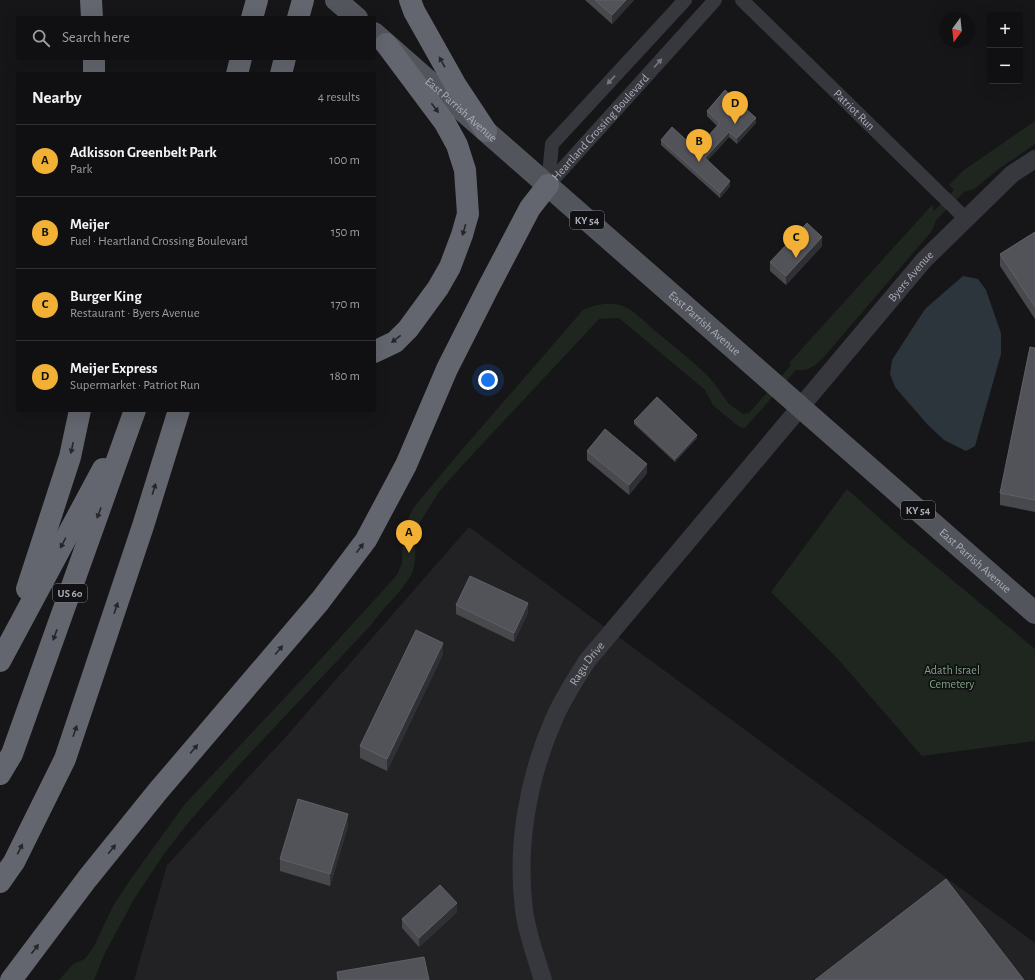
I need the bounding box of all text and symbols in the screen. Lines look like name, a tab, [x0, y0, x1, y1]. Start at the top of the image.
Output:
north arrow	[939, 12, 975, 48]
map controls	[987, 12, 1023, 84]
button: +	[987, 12, 1023, 48]
search box	[16, 16, 376, 60]
icon: search	[30, 27, 52, 49]
text: Search here	[62, 30, 130, 45]
button: −	[987, 48, 1023, 84]
one-way arrow	[439, 56, 446, 68]
one-way arrow	[654, 58, 663, 68]
street label: Heartland Crossing Boulevard	[549, 72, 651, 183]
street label: East Parrish Avenue	[423, 75, 499, 144]
one-way arrow	[606, 75, 616, 85]
street label: Patriot Run	[831, 87, 877, 132]
text: Nearby	[32, 89, 82, 106]
text: 4 results	[318, 91, 360, 104]
pin: D	[722, 91, 748, 124]
one-way arrow	[430, 103, 439, 114]
pin: B	[686, 129, 712, 162]
text: Adkisson Greenbelt Park	[70, 145, 217, 160]
text: A	[41, 154, 49, 167]
text: 100 m	[329, 154, 360, 167]
text: Park	[70, 163, 92, 176]
road number: KY 54	[570, 211, 604, 229]
text: Meijer	[70, 217, 109, 232]
one-way arrow	[461, 224, 467, 236]
pin: C	[783, 225, 809, 258]
text: B	[41, 226, 49, 239]
text: 150 m	[331, 226, 360, 239]
text: Fuel · Heartland Crossing Boulevard	[70, 235, 248, 248]
street label: Byers Avenue	[886, 248, 936, 304]
text: Burger King	[70, 289, 142, 304]
street label: East Parrish Avenue	[667, 289, 743, 358]
text: C	[42, 298, 48, 311]
text: 170 m	[331, 298, 360, 311]
text: Restaurant · Byers Avenue	[70, 307, 200, 320]
one-way arrow	[391, 335, 402, 343]
text: Meijer Express	[70, 361, 158, 376]
text: D	[41, 370, 49, 383]
text: 180 m	[330, 370, 360, 383]
your location	[478, 370, 498, 390]
text: Supermarket · Patriot Run	[70, 379, 200, 392]
one-way arrow	[68, 442, 74, 454]
one-way arrow	[152, 483, 158, 495]
road number: KY 54	[901, 501, 935, 519]
one-way arrow	[95, 507, 101, 519]
pin: A	[396, 520, 422, 553]
street label: East Parrish Avenue	[937, 526, 1014, 595]
one-way arrow	[60, 537, 66, 549]
one-way arrow	[356, 543, 364, 553]
road number: US 60	[53, 584, 87, 602]
one-way arrow	[113, 602, 119, 614]
one-way arrow	[51, 629, 57, 641]
street label: Ragu Drive	[567, 639, 607, 687]
one-way arrow	[274, 644, 283, 655]
park label: Adath Israel Cemetery	[924, 664, 980, 691]
one-way arrow	[72, 725, 78, 737]
one-way arrow	[190, 743, 199, 754]
one-way arrow	[17, 843, 23, 855]
one-way arrow	[107, 844, 116, 854]
one-way arrow	[30, 943, 39, 954]

